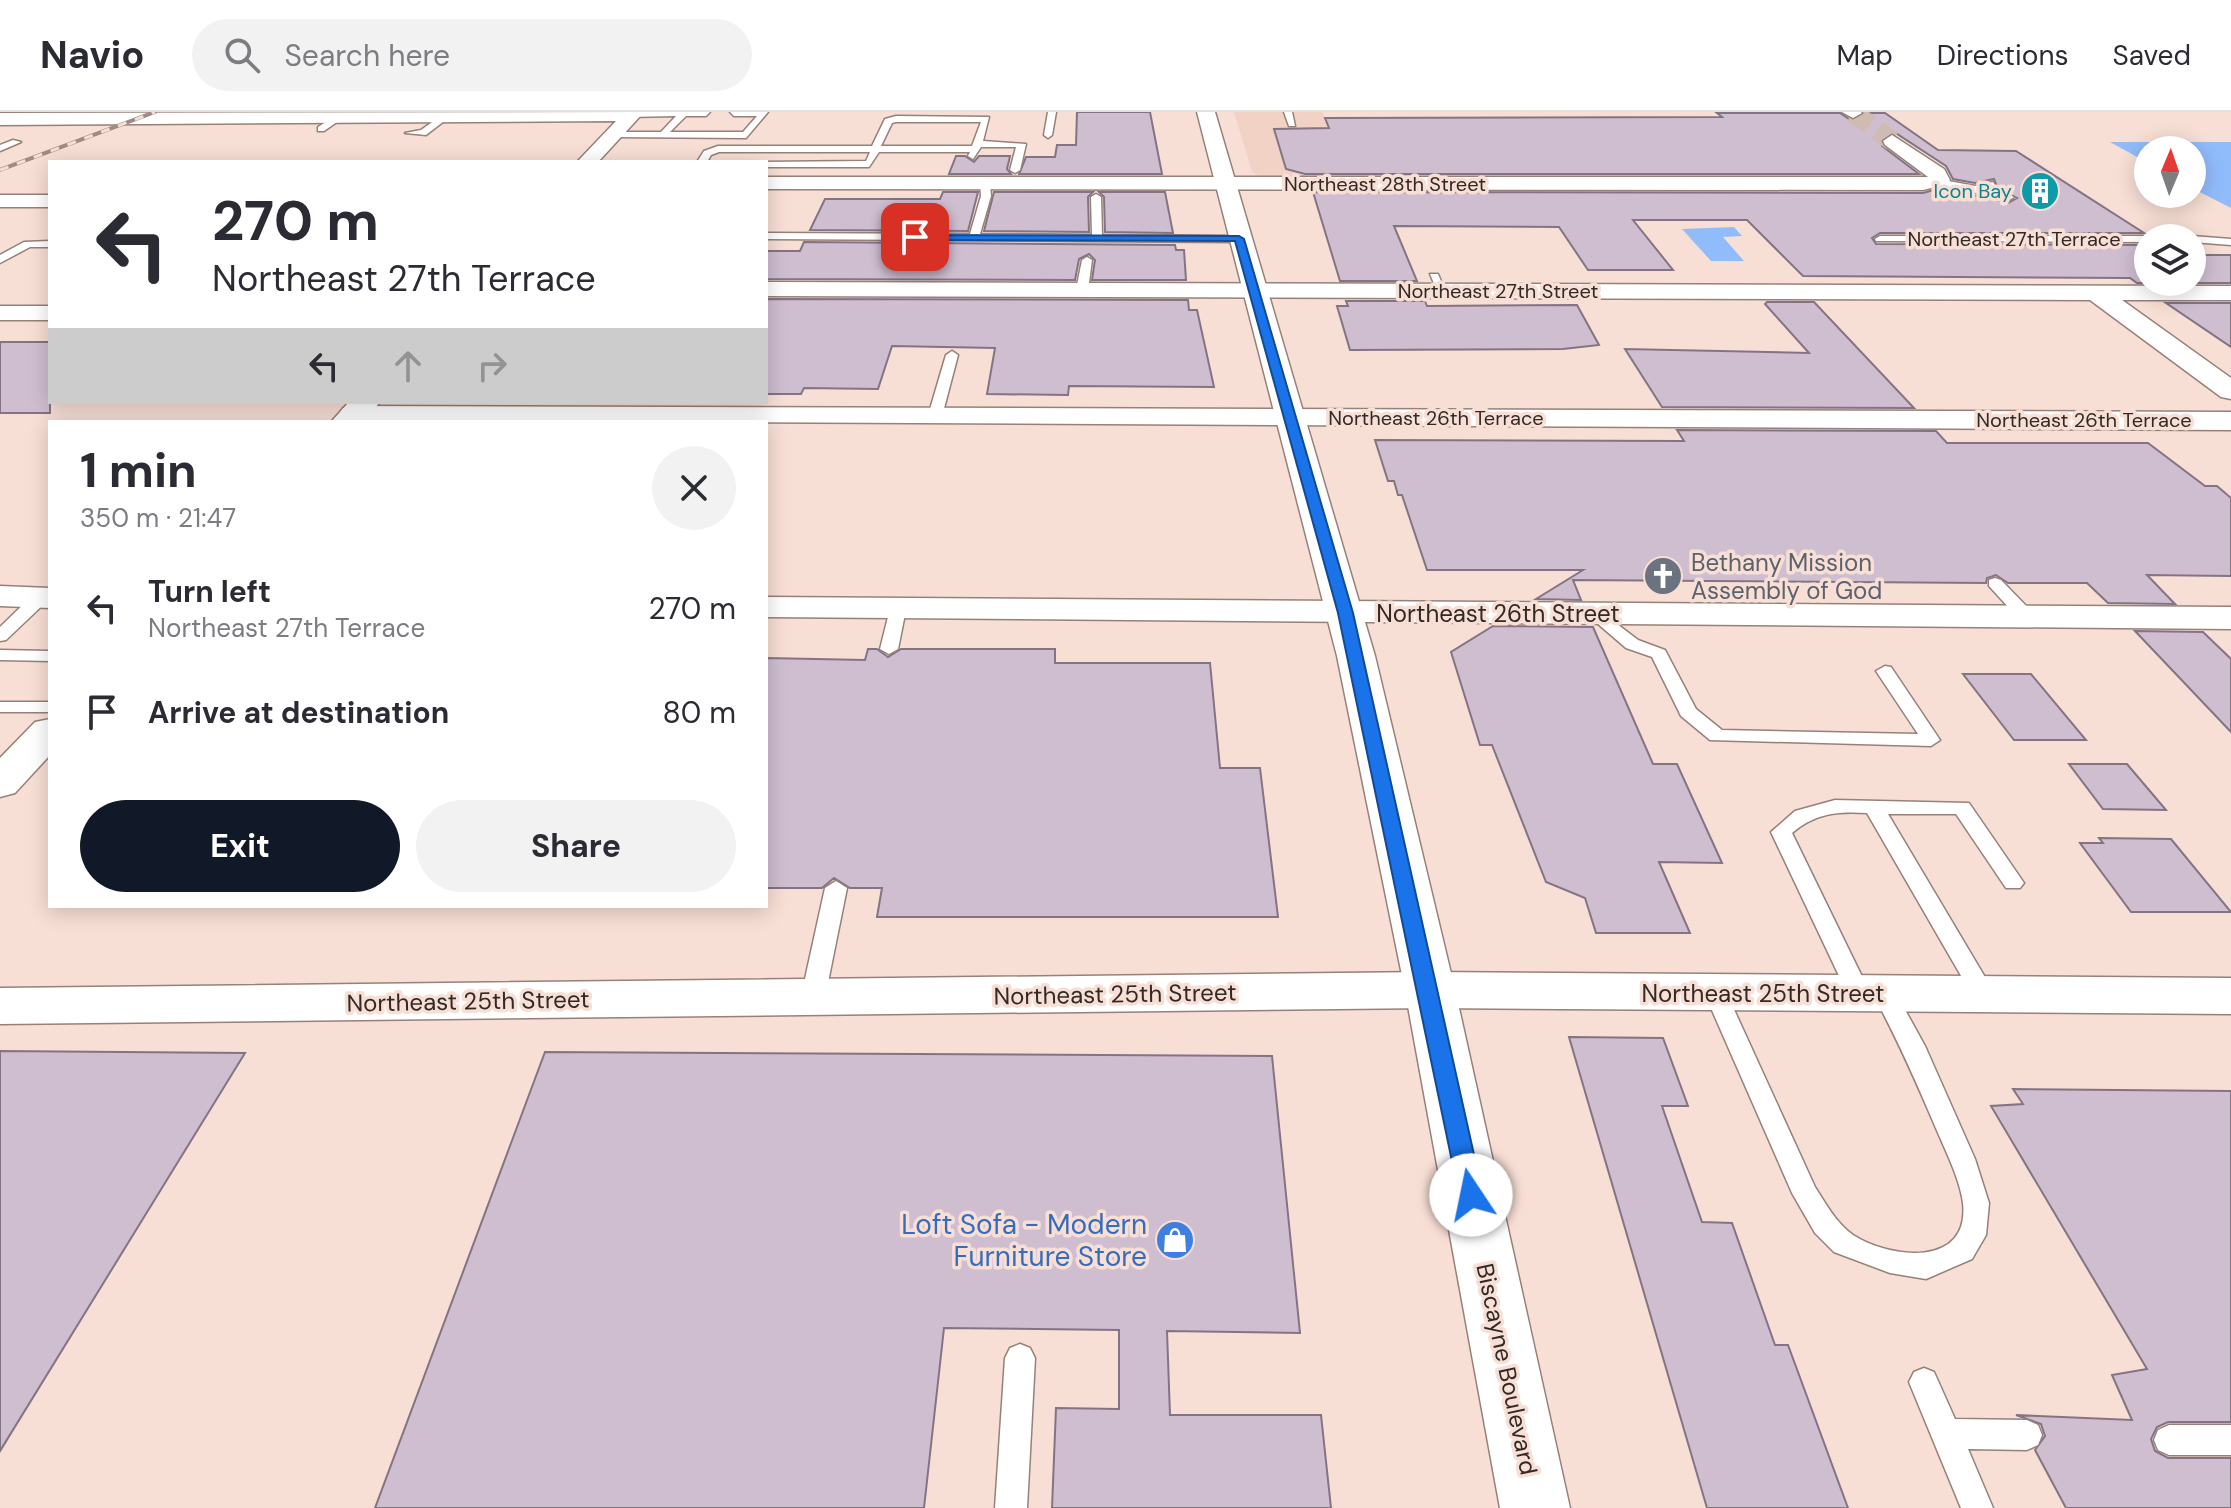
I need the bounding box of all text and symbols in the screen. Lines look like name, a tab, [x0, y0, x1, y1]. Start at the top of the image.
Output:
search box	[192, 19, 752, 91]
text: Navio	[40, 30, 144, 80]
icon: search	[220, 33, 264, 77]
text: Search here	[284, 36, 450, 75]
text: Map	[1836, 37, 1893, 74]
text: Directions	[1937, 37, 2069, 74]
text: Saved	[2113, 37, 2191, 74]
north arrow	[2134, 136, 2206, 208]
map controls	[2134, 136, 2206, 296]
building icon: Icon Bay	[2019, 170, 2061, 212]
street label: Northeast 28th Street	[1284, 171, 1486, 197]
place label: Icon Bay	[1933, 178, 2012, 204]
text: 270 m	[212, 184, 379, 257]
icon: left	[80, 192, 184, 296]
pin	[881, 203, 949, 271]
icon: arrive	[893, 215, 937, 259]
button: layers	[2134, 224, 2206, 296]
street label: Northeast 27th Terrace	[1907, 226, 2121, 252]
text: Northeast 27th Terrace	[212, 255, 596, 302]
street label: Northeast 27th Street	[1398, 278, 1598, 304]
icon: left	[302, 344, 346, 388]
icon: ahead	[386, 344, 430, 388]
icon: right	[470, 344, 514, 388]
street label: Northeast 26th Terrace	[1328, 405, 1544, 431]
street label: Northeast 26th Terrace	[1976, 407, 2192, 433]
text: 1 min	[80, 439, 197, 502]
button: close	[652, 446, 736, 530]
text: 350 m · 21:47	[80, 501, 236, 535]
place label: Bethany Mission Assembly of God	[1691, 547, 1882, 606]
church icon: Bethany Mission Assembly of God	[1642, 555, 1684, 597]
text: Turn left	[148, 572, 271, 611]
icon: left	[80, 586, 124, 630]
text: 270 m	[648, 589, 736, 628]
street label: Northeast 26th Street	[1376, 598, 1620, 629]
text: Northeast 27th Terrace	[148, 611, 425, 645]
icon: arrive	[80, 690, 124, 734]
text: Arrive at destination	[148, 693, 449, 732]
text: 80 m	[663, 693, 736, 732]
button: Exit	[80, 800, 400, 892]
button: Share	[416, 800, 736, 892]
street label: Northeast 25th Street	[993, 976, 1237, 1012]
street label: Northeast 25th Street	[1642, 978, 1884, 1009]
street label: Northeast 25th Street	[346, 983, 590, 1019]
position arrow	[1429, 1153, 1513, 1237]
place label: Loft Sofa - Modern Furniture Store	[901, 1206, 1147, 1275]
shop icon: Loft Sofa - Modern Furniture Store	[1154, 1219, 1196, 1261]
street label: Biscayne Boulevard	[1469, 1260, 1545, 1478]

